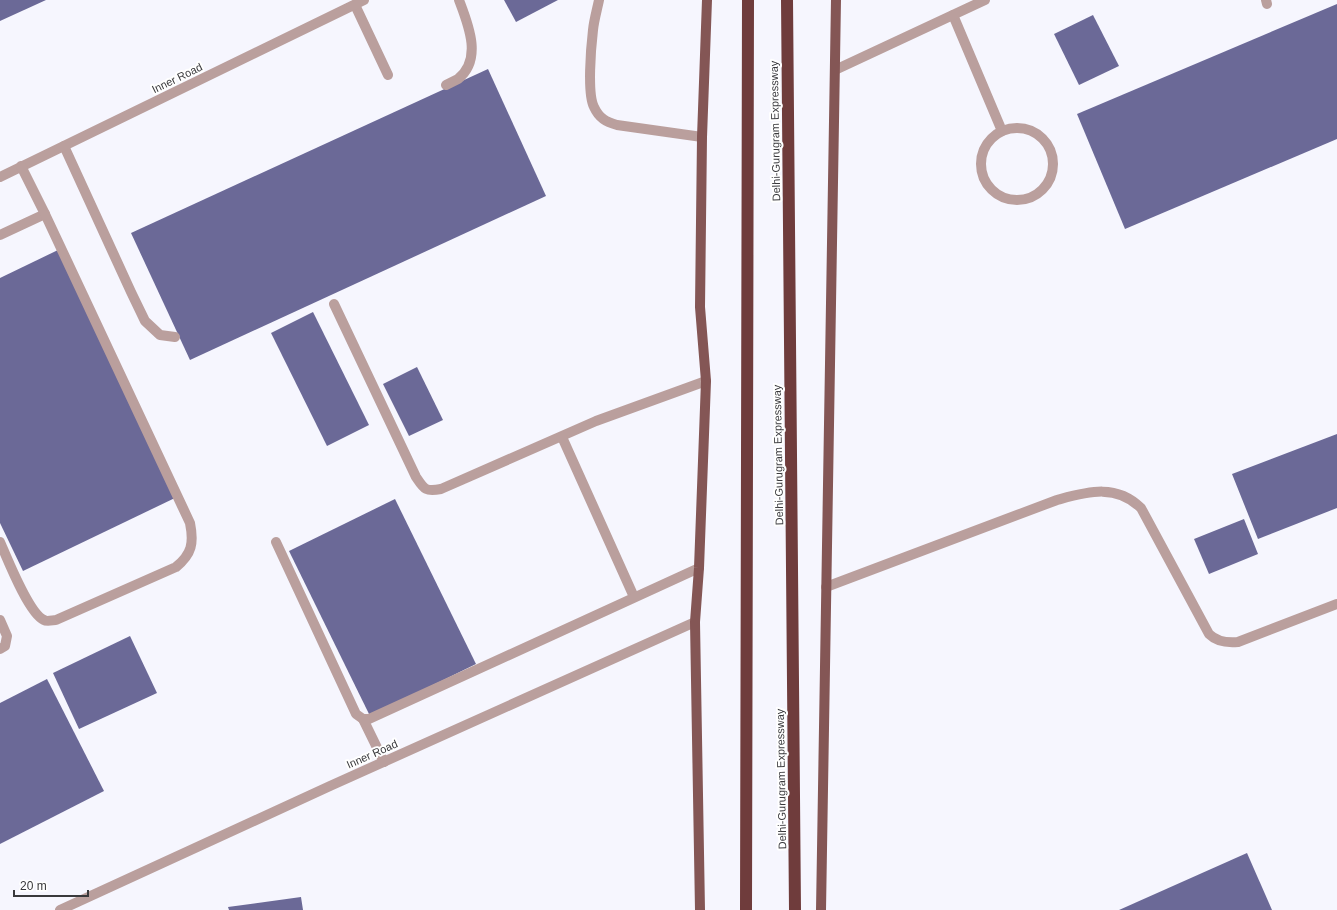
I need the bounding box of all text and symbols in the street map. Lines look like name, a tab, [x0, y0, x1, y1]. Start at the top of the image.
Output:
street label: Delhi-Gurugram Expressway	[768, 60, 782, 201]
street label: Inner Road	[150, 61, 204, 95]
street label: Delhi-Gurugram Expressway	[771, 384, 785, 525]
street label: Delhi-Gurugram Expressway	[774, 708, 788, 849]
street label: Inner Road	[345, 737, 399, 771]
scale bar	[14, 872, 88, 898]
text: 20 m	[20, 879, 47, 893]

